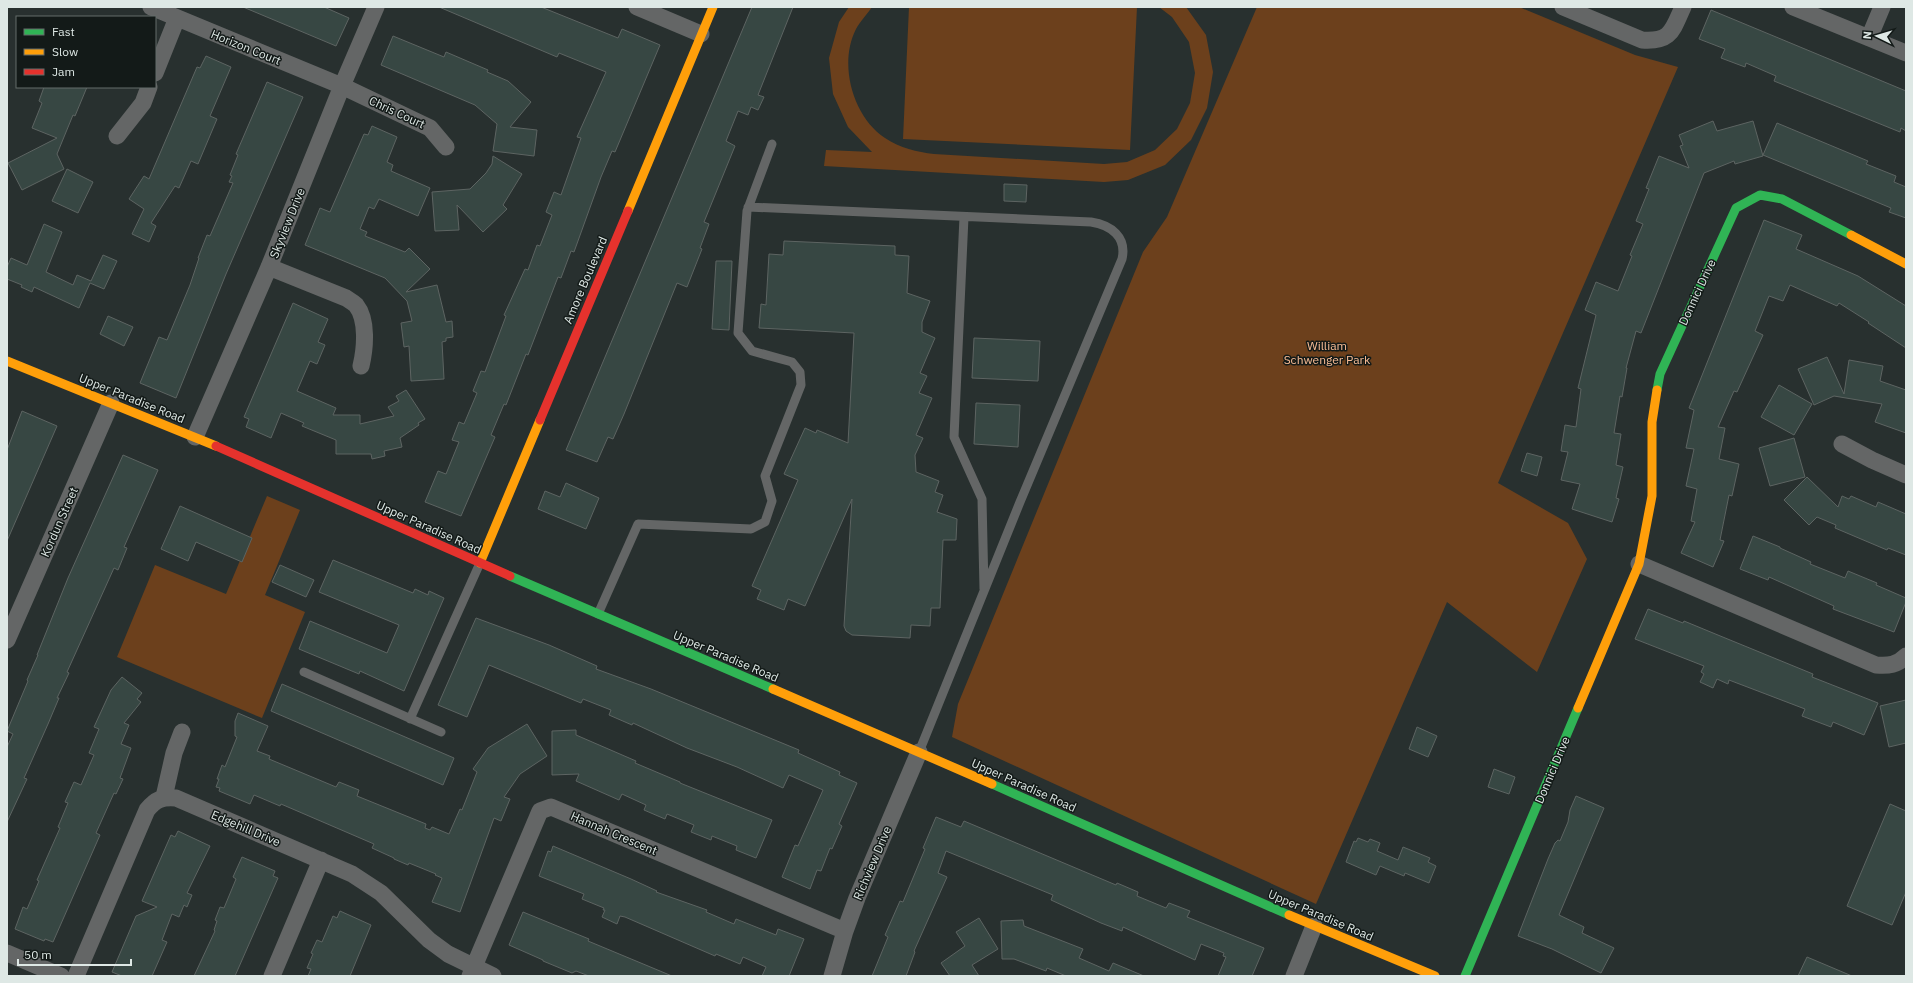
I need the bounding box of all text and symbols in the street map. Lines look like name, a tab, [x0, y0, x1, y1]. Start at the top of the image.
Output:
legend	[16, 16, 156, 88]
north arrow	[1857, 16, 1897, 56]
text: Fast	[52, 24, 75, 39]
street label: Horizon Court	[209, 26, 283, 68]
text: N	[1860, 31, 1874, 40]
text: Slow	[52, 44, 78, 59]
text: Jam	[52, 64, 75, 79]
street label: Chris Court	[367, 93, 427, 131]
street label: Skyview Drive	[266, 185, 308, 260]
street label: Amore Boulevard	[560, 234, 610, 326]
street label: Donnici Drive	[1675, 256, 1719, 327]
park label: William Schwenger Park	[1284, 338, 1371, 367]
street label: Upper Paradise Road	[77, 370, 187, 426]
street label: Kordun Street	[37, 485, 81, 559]
street label: Upper Paradise Road	[374, 497, 484, 557]
street label: Upper Paradise Road	[671, 627, 781, 685]
street label: Donnici Drive	[1531, 734, 1573, 806]
street label: Upper Paradise Road	[969, 755, 1079, 815]
street label: Edgehill Drive	[209, 807, 283, 849]
street label: Hannah Crescent	[569, 808, 659, 858]
street label: Richview Drive	[850, 823, 894, 902]
street label: Upper Paradise Road	[1266, 886, 1376, 944]
scale bar	[18, 941, 131, 967]
text: 50 m	[24, 947, 52, 962]

